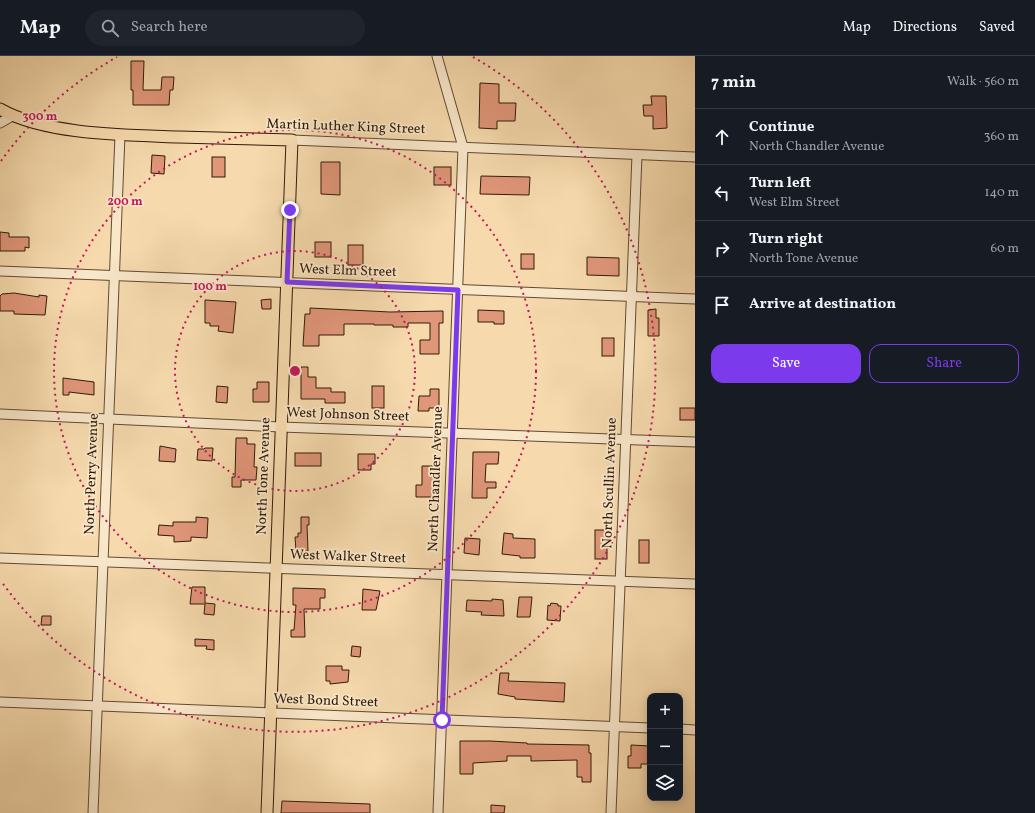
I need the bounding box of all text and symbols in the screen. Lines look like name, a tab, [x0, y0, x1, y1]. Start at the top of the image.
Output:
search box	[85, 10, 365, 46]
text: Map	[20, 15, 61, 41]
icon: search	[99, 17, 121, 39]
text: Search here	[131, 17, 208, 38]
text: Map	[843, 18, 871, 37]
text: Directions	[893, 18, 957, 37]
text: Saved	[979, 18, 1015, 37]
text: 7 min	[711, 71, 756, 94]
text: Walk · 560 m	[947, 73, 1019, 91]
text: 300 m	[23, 109, 58, 125]
street label: Martin Luther King Street	[266, 115, 426, 139]
text: Continue	[749, 117, 814, 138]
icon: ahead	[711, 126, 733, 148]
text: 360 m	[984, 128, 1019, 146]
text: North Chandler Avenue	[749, 138, 884, 156]
text: Turn left	[749, 173, 811, 194]
icon: left	[711, 182, 733, 204]
text: 140 m	[985, 184, 1019, 202]
text: 200 m	[107, 194, 143, 210]
text: West Elm Street	[749, 194, 840, 212]
route end	[281, 201, 299, 219]
text: Turn right	[749, 229, 823, 250]
icon: right	[711, 238, 733, 260]
text: 60 m	[991, 240, 1019, 258]
text: North Tone Avenue	[749, 250, 858, 268]
street label: West Elm Street	[299, 260, 397, 282]
text: 100 m	[193, 279, 227, 295]
icon: arrive	[711, 294, 733, 316]
text: Arrive at destination	[749, 294, 896, 315]
button: Save	[711, 344, 861, 383]
button: Share	[869, 344, 1019, 383]
centre of rings	[288, 364, 302, 378]
street label: West Johnson Street	[286, 403, 410, 427]
street label: North Chandler Avenue	[424, 405, 448, 552]
street label: North Perry Avenue	[80, 412, 104, 535]
street label: North Tone Avenue	[252, 417, 276, 535]
street label: North Scullin Avenue	[598, 417, 622, 549]
street label: West Walker Street	[289, 545, 407, 569]
street label: West Bond Street	[273, 690, 379, 712]
map controls	[647, 693, 683, 801]
button: +	[647, 693, 683, 729]
route start	[433, 711, 451, 729]
button: −	[647, 729, 683, 765]
button: layers	[647, 765, 683, 801]

